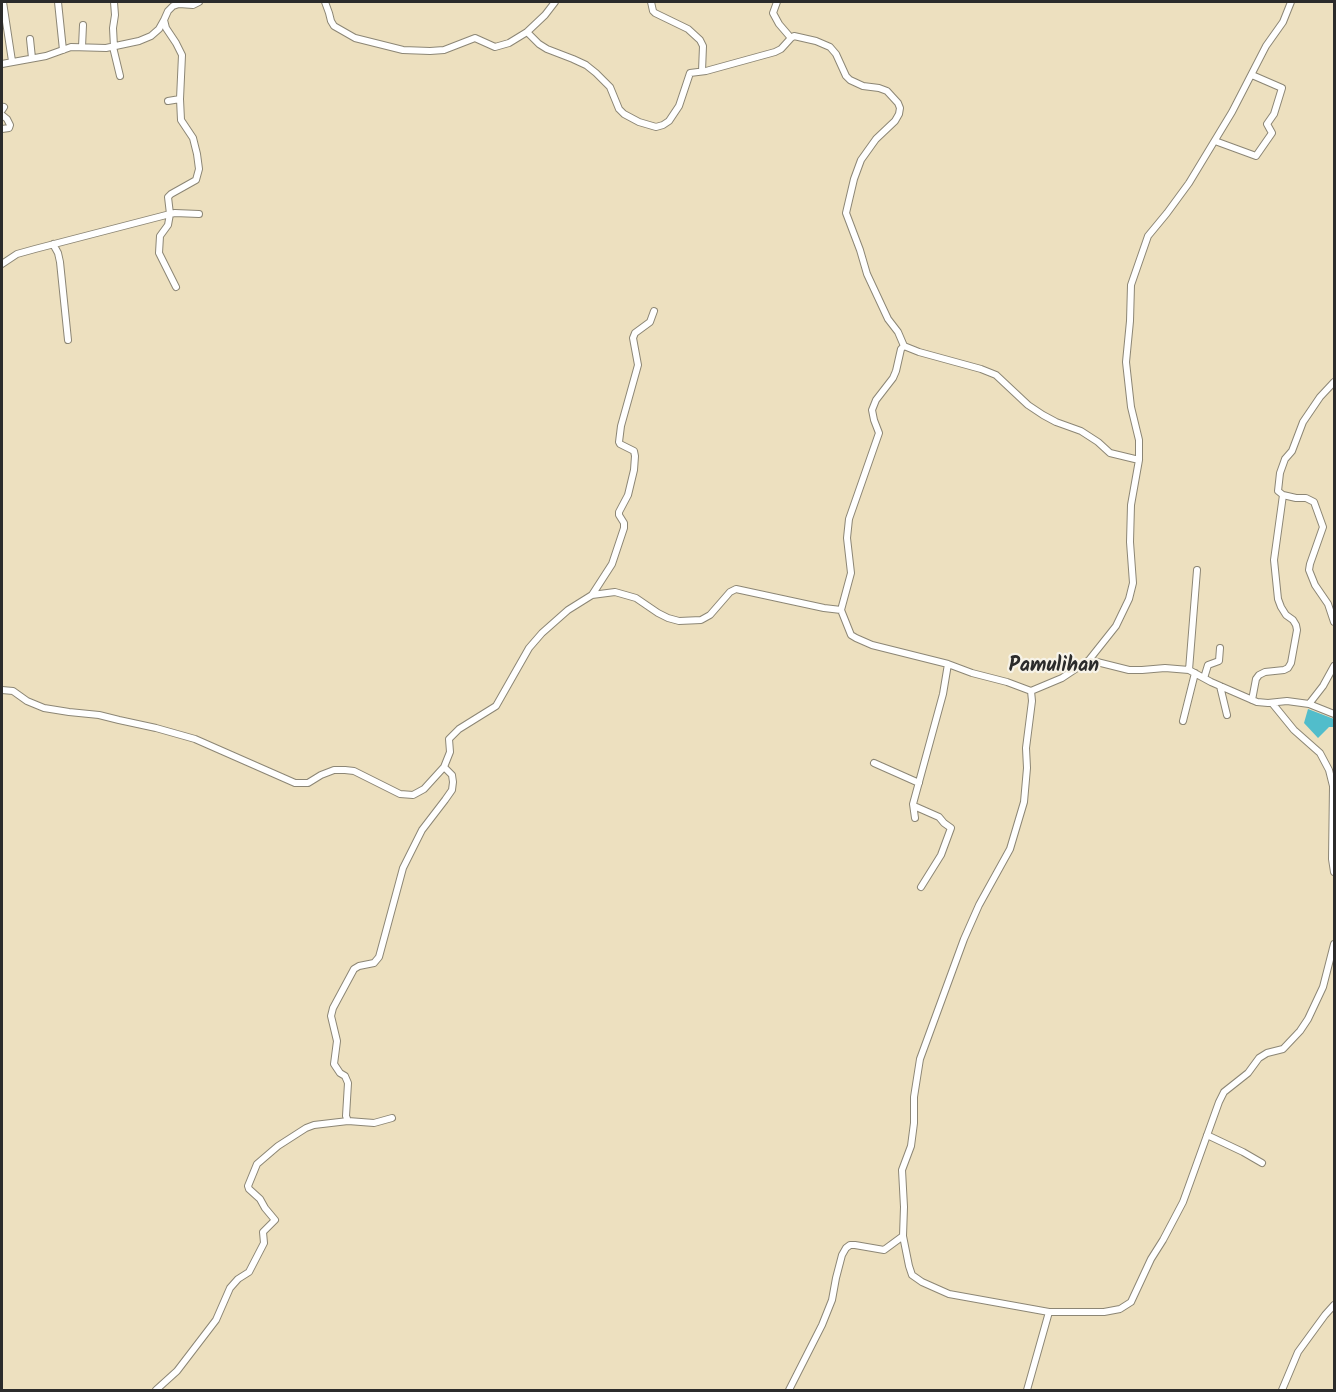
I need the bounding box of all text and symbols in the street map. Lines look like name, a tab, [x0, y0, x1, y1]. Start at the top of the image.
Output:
district label: Pamulihan	[1009, 656, 1099, 680]

